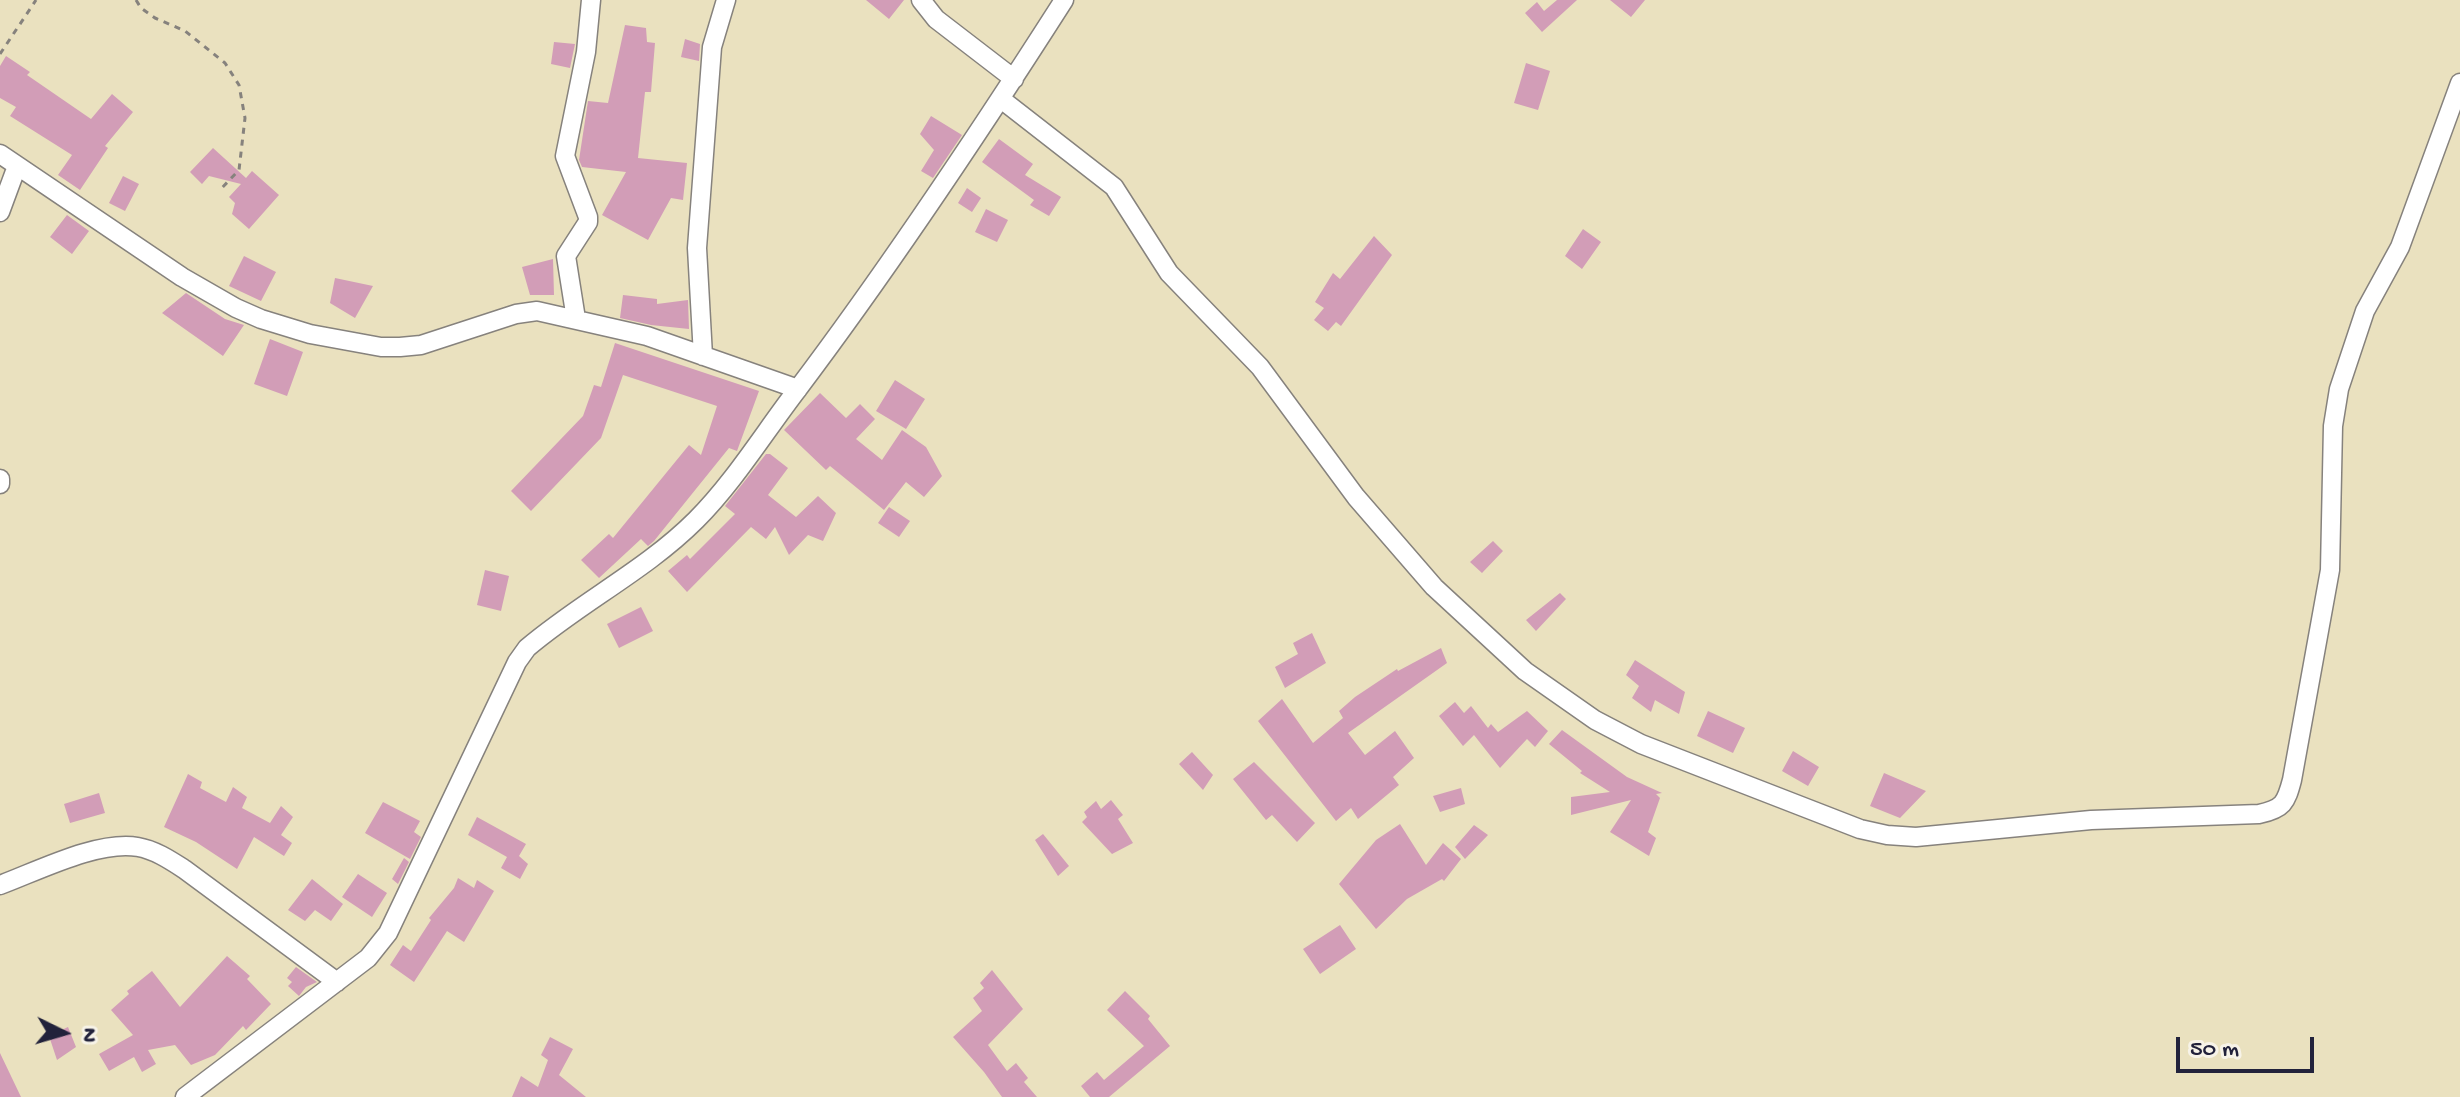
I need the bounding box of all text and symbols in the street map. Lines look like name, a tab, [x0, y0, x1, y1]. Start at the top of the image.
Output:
north arrow	[24, 993, 104, 1073]
scale bar	[2180, 1021, 2318, 1071]
text: N	[74, 1027, 101, 1043]
text: 50 m	[2190, 1036, 2239, 1065]

